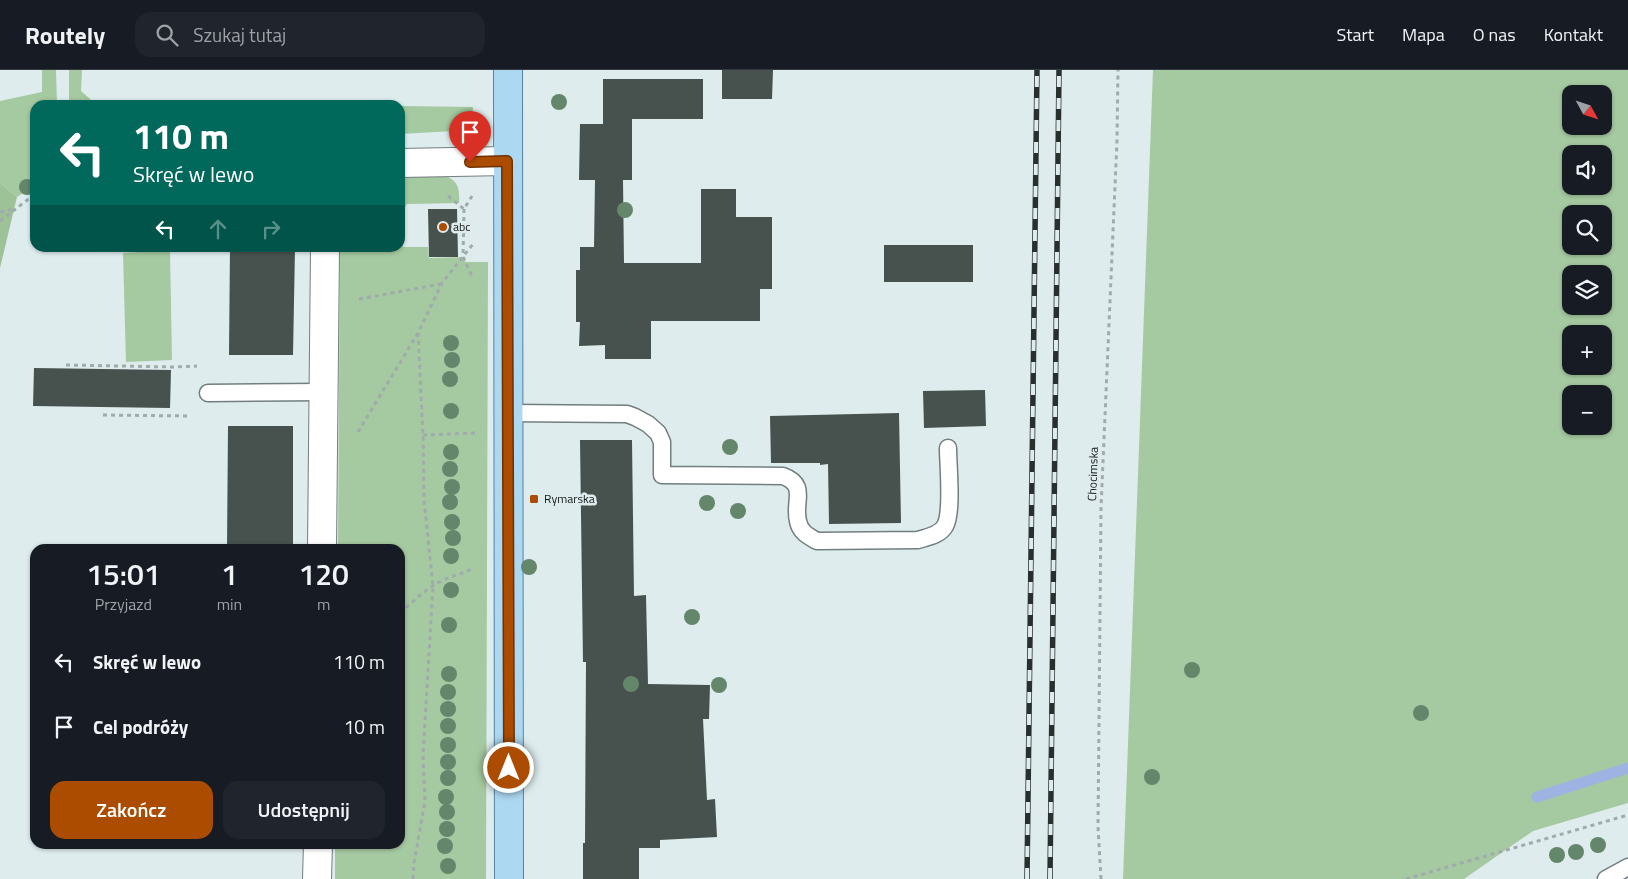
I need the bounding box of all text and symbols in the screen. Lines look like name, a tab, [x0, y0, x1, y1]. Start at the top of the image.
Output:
search box	[135, 12, 485, 57]
text: Routely	[25, 17, 105, 53]
text: Szukaj tutaj	[193, 20, 286, 49]
icon: search	[153, 21, 181, 49]
text: Start	[1337, 21, 1374, 48]
text: Mapa	[1402, 21, 1445, 48]
text: O nas	[1473, 21, 1516, 48]
text: Kontakt	[1544, 21, 1603, 48]
north arrow	[1562, 85, 1612, 135]
map controls	[1562, 85, 1612, 435]
text: 110 m	[133, 109, 229, 163]
pin	[449, 111, 491, 162]
icon: arrive	[456, 118, 484, 146]
icon: left	[50, 120, 115, 185]
button: sound	[1562, 145, 1612, 195]
text: Skręć w lewo	[133, 157, 254, 191]
button: search	[1562, 205, 1612, 255]
icon: left	[151, 215, 179, 243]
icon: ahead	[204, 215, 232, 243]
icon: right	[257, 215, 285, 243]
place label: abc	[453, 217, 471, 236]
marker: abc	[437, 221, 449, 233]
button: layers	[1562, 265, 1612, 315]
button: +	[1562, 325, 1612, 375]
button: −	[1562, 385, 1612, 435]
street label: Chocimska	[1082, 446, 1103, 502]
place label: Rymarska	[544, 489, 595, 508]
marker: Rymarska	[528, 493, 540, 505]
text: 15:01	[86, 551, 161, 597]
text: 1	[221, 551, 238, 597]
text: 120	[298, 551, 349, 597]
text: Przyjazd	[95, 592, 152, 616]
text: min	[217, 592, 242, 616]
text: m	[317, 592, 330, 616]
text: Skręć w lewo	[93, 647, 201, 676]
text: 110 m	[333, 647, 385, 676]
icon: left	[50, 648, 78, 676]
text: Cel podróży	[93, 712, 188, 741]
text: 10 m	[344, 712, 385, 741]
icon: arrive	[50, 713, 78, 741]
position arrow	[482, 741, 534, 793]
button: Zakończ	[50, 781, 213, 839]
button: Udostępnij	[223, 781, 385, 839]

